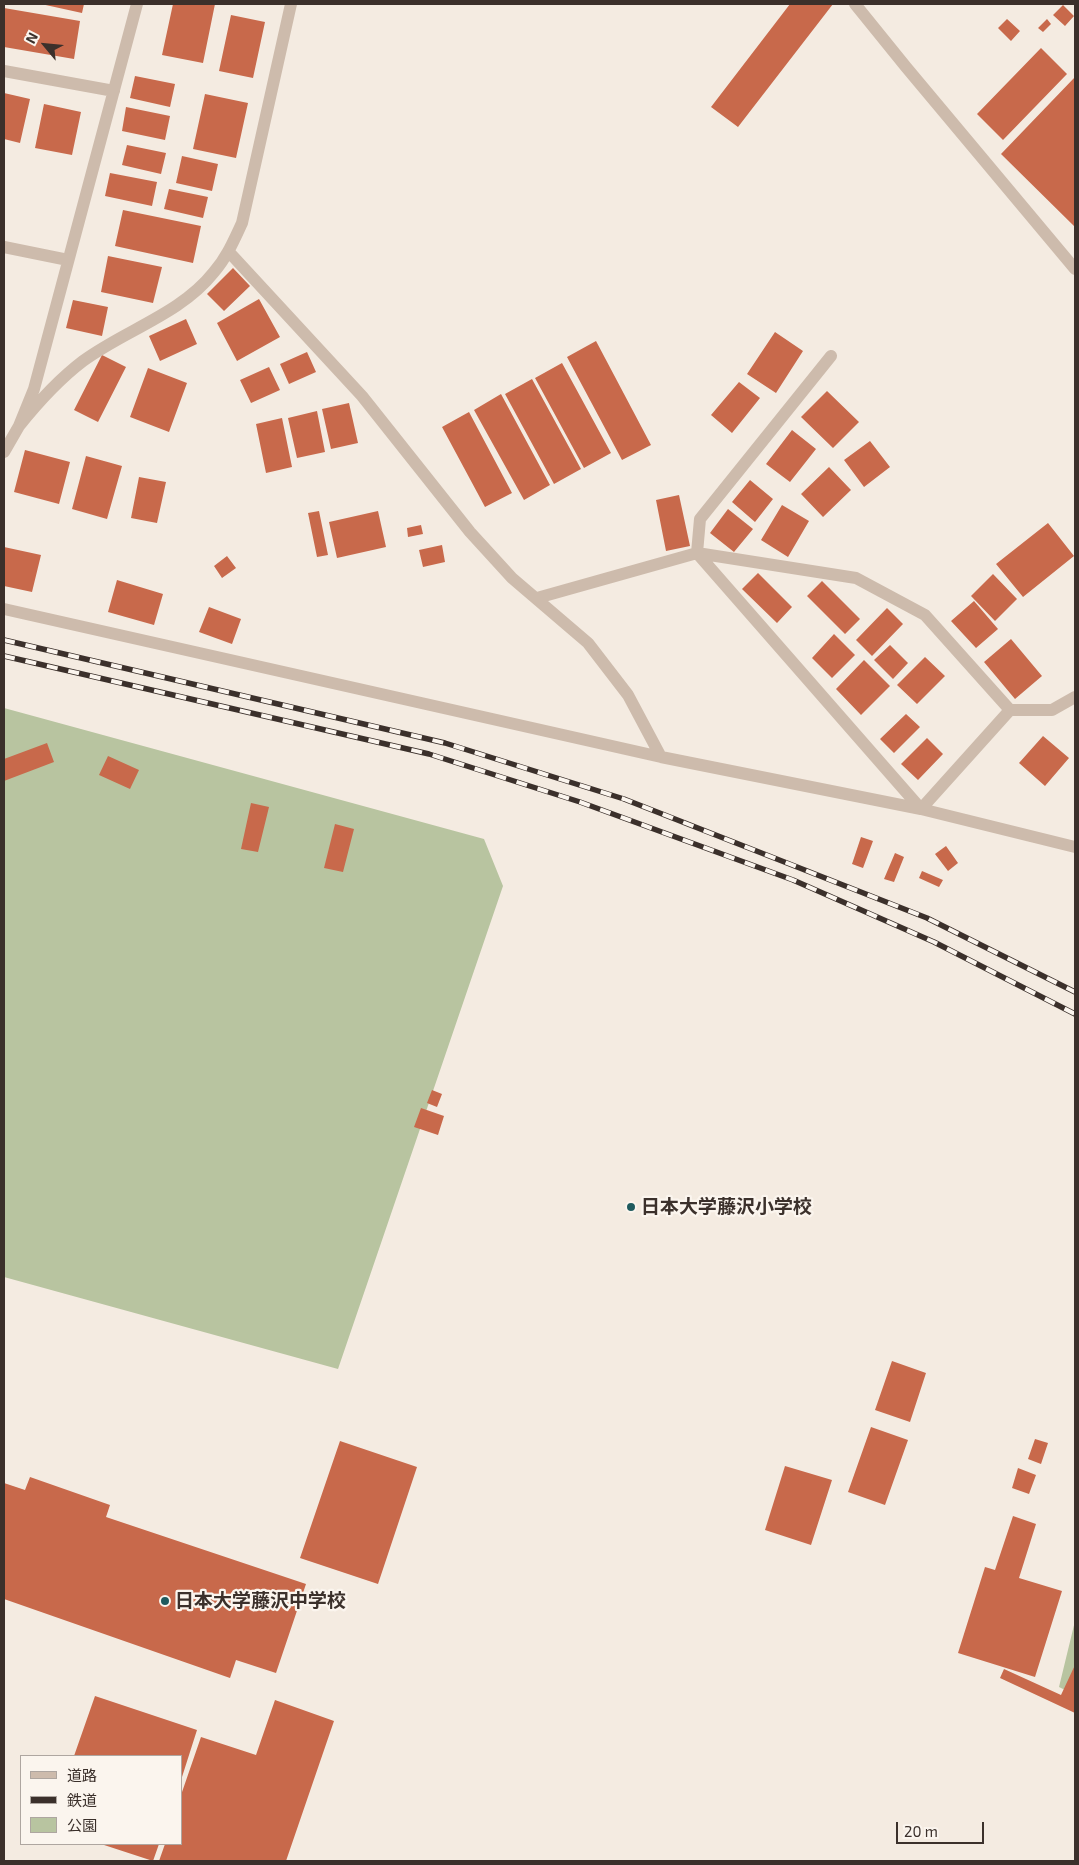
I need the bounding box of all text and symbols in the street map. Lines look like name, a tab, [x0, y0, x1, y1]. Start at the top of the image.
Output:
north arrow	[20, 20, 70, 70]
text: N	[21, 29, 41, 46]
place label: 日本大学藤沢小学校	[641, 1196, 812, 1218]
marker: 日本大学藤沢小学校	[625, 1201, 637, 1213]
place label: 日本大学藤沢中学校	[175, 1590, 346, 1612]
marker: 日本大学藤沢中学校	[159, 1595, 171, 1607]
legend	[20, 1755, 182, 1845]
text: 道路	[67, 1766, 97, 1784]
text: 鉄道	[67, 1791, 97, 1809]
scale bar	[899, 1812, 986, 1844]
text: 公園	[67, 1816, 97, 1834]
text: 20 m	[904, 1822, 938, 1840]

